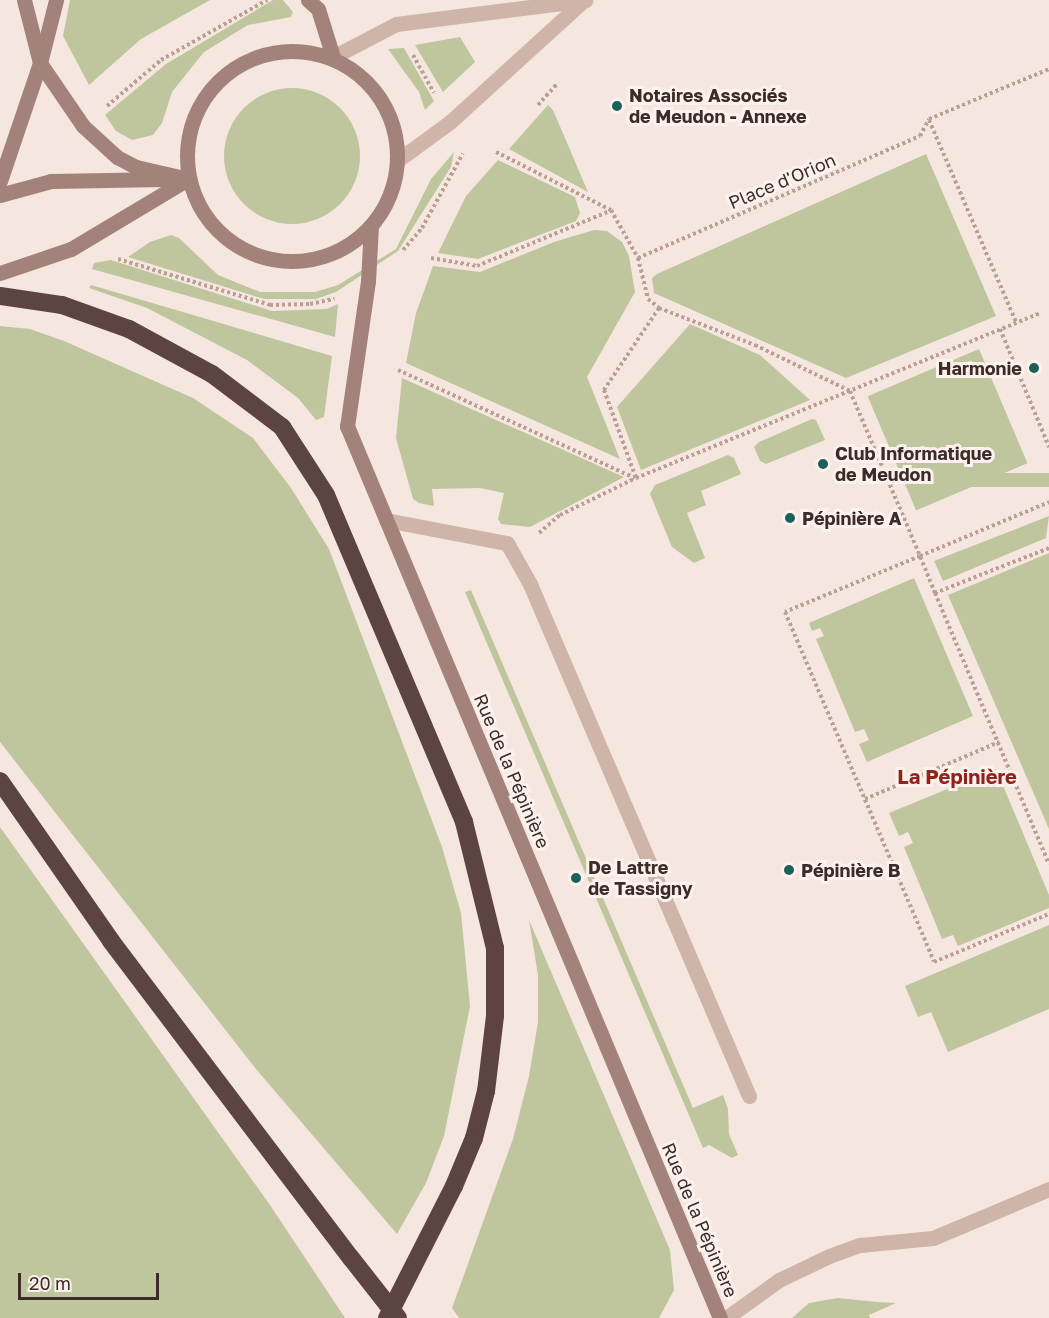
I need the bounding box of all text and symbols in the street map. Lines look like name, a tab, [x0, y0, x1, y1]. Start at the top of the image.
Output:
place label: Notaires Associés de Meudon - Annexe	[629, 85, 807, 128]
marker: Notaires Associés de Meudon - Annexe	[610, 99, 624, 113]
street label: Place d'Orion	[725, 149, 839, 213]
place label: Harmonie	[938, 357, 1022, 379]
marker: Harmonie	[1027, 361, 1041, 375]
place label: Club Informatique de Meudon	[835, 443, 992, 486]
marker: Club Informatique de Meudon	[816, 457, 830, 471]
place label: Pépinière A	[802, 507, 902, 529]
marker: Pépinière A	[783, 511, 797, 525]
street label: Rue de la Pépinière	[470, 691, 554, 851]
district label: La Pépinière	[897, 764, 1017, 788]
place label: De Lattre de Tassigny	[588, 857, 692, 900]
place label: Pépinière B	[801, 859, 901, 881]
marker: Pépinière B	[782, 863, 796, 877]
marker: De Lattre de Tassigny	[569, 871, 583, 885]
street label: Rue de la Pépinière	[658, 1140, 742, 1300]
scale bar	[21, 1261, 162, 1299]
text: 20 m	[29, 1272, 71, 1294]

